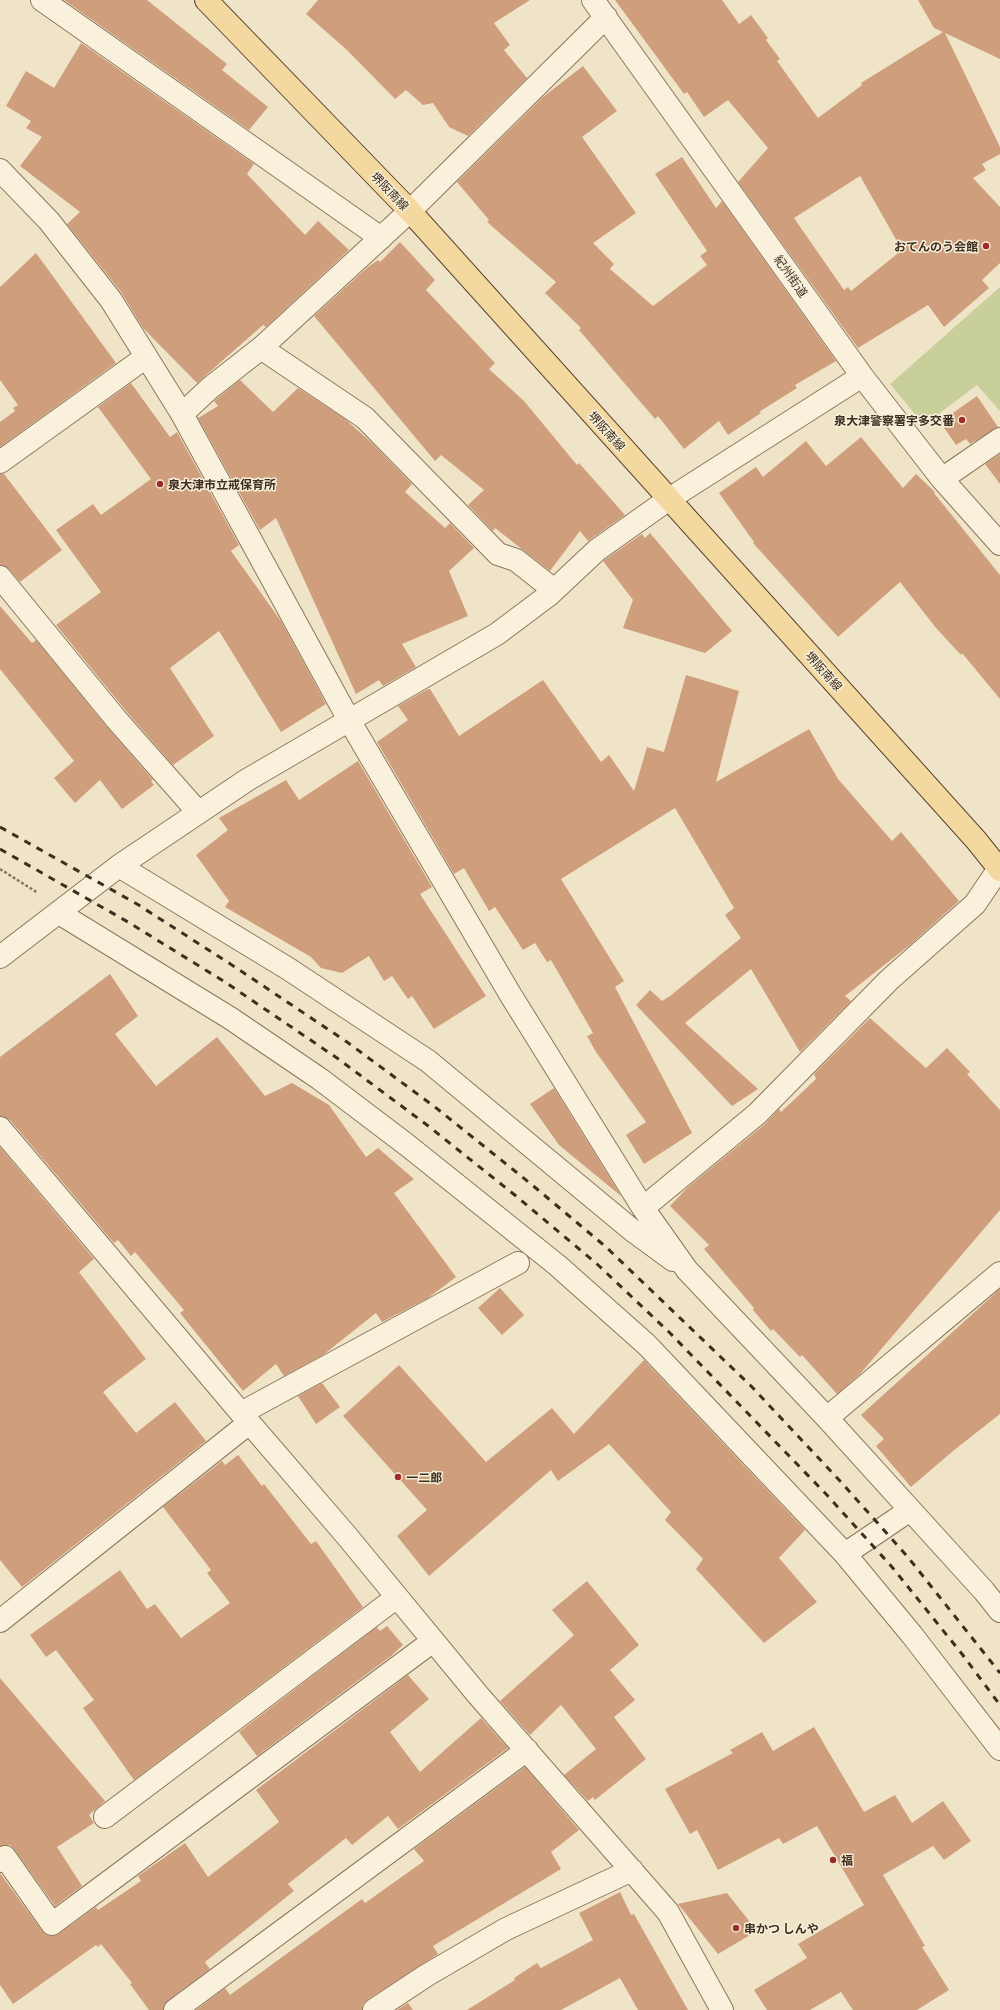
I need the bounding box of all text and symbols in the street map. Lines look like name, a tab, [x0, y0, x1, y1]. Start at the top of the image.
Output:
street label: 堺阪南線	[368, 169, 412, 213]
place label: おてんのう会館	[894, 239, 978, 253]
marker: おてんのう会館	[981, 241, 991, 251]
street label: 紀州街道	[771, 252, 811, 300]
street label: 堺阪南線	[586, 408, 628, 454]
place label: 泉大津警察署宇多交番	[834, 413, 954, 427]
marker: 泉大津警察署宇多交番	[957, 415, 967, 425]
place label: 泉大津市立戒保育所	[168, 477, 276, 491]
marker: 泉大津市立戒保育所	[155, 479, 165, 489]
street label: 堺阪南線	[803, 648, 845, 694]
place label: 一二郎	[406, 1470, 442, 1484]
marker: 一二郎	[393, 1472, 403, 1482]
place label: 福	[841, 1853, 853, 1867]
marker: 福	[828, 1855, 838, 1865]
place label: 串かつ しんや	[744, 1921, 819, 1935]
marker: 串かつ しんや	[731, 1923, 741, 1933]

